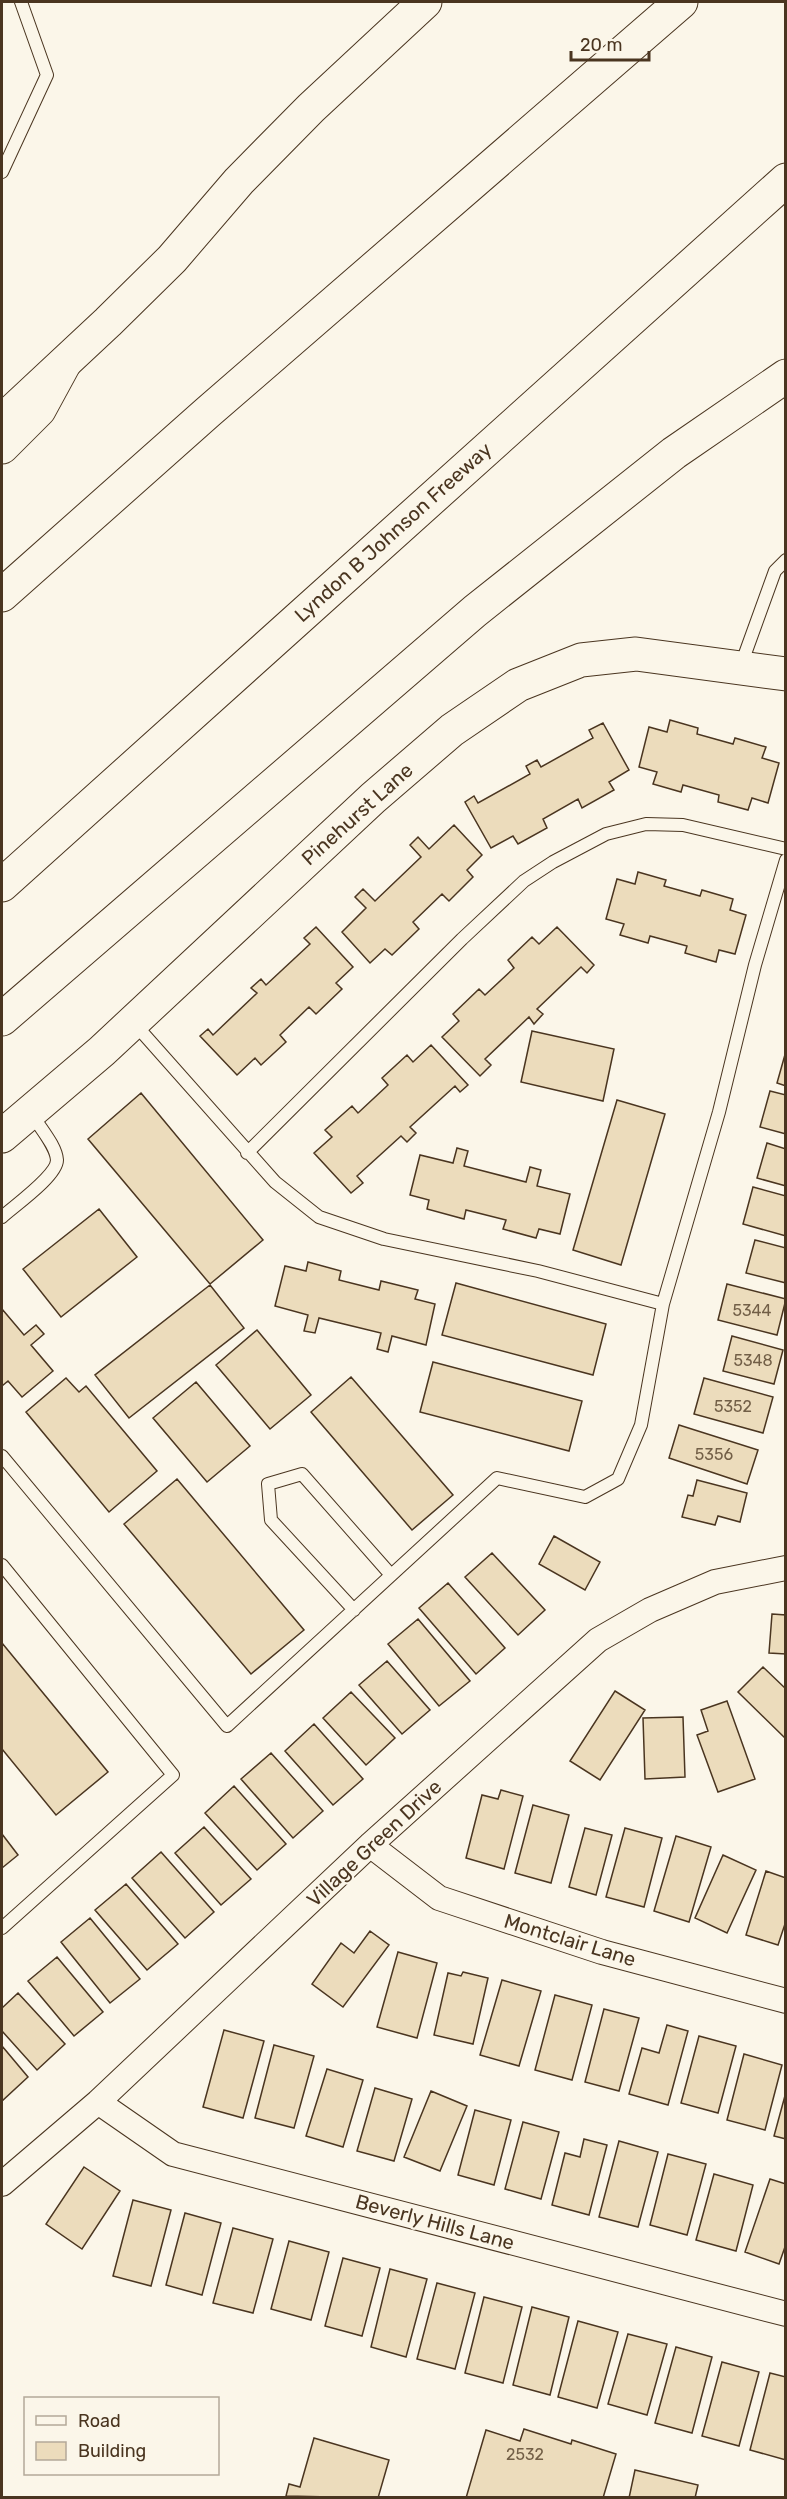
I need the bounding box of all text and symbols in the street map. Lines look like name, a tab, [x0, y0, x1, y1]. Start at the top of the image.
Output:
scale bar	[571, 24, 649, 62]
text: 20 m	[580, 34, 622, 56]
street label: Lyndon B Johnson Freeway	[290, 437, 496, 627]
street label: Pinehurst Lane	[296, 758, 418, 870]
house number: 5344	[733, 1301, 772, 1320]
house number: 5348	[733, 1351, 773, 1370]
house number: 5352	[714, 1397, 752, 1416]
house number: 5356	[695, 1445, 733, 1464]
street label: Village Green Drive	[302, 1774, 446, 1912]
street label: Montclair Lane	[501, 1909, 639, 1971]
street label: Beverly Hills Lane	[353, 2189, 517, 2255]
legend	[24, 2397, 219, 2475]
text: Road	[78, 2410, 121, 2432]
text: Building	[78, 2440, 146, 2462]
house number: 2532	[506, 2445, 544, 2464]

